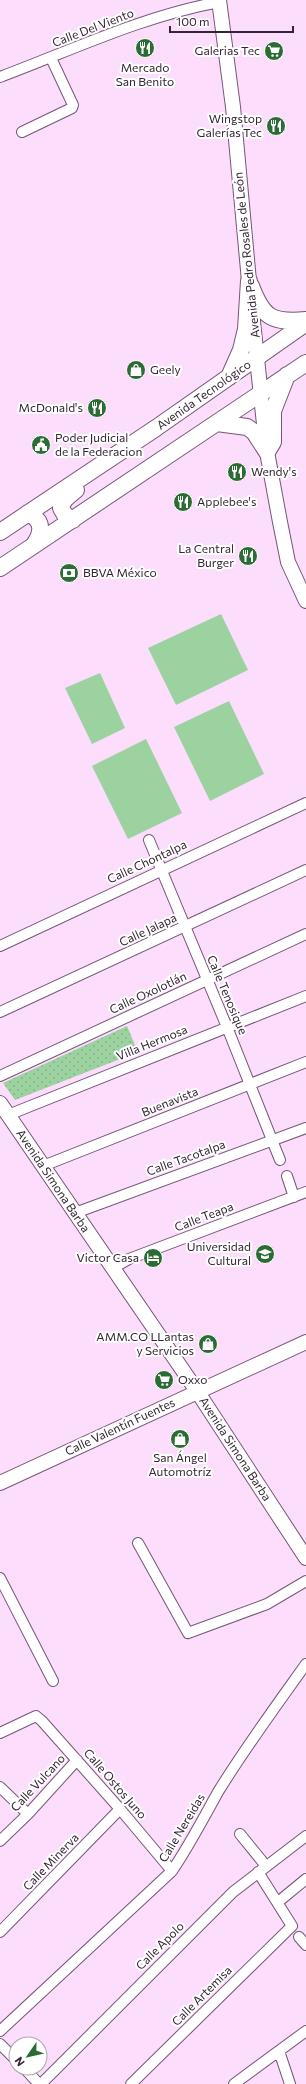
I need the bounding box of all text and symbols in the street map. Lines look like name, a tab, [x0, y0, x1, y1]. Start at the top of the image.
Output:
street label: Calle Del Viento	[50, 5, 135, 49]
scale bar	[170, 8, 293, 34]
text: 100 m	[176, 14, 210, 28]
restaurant icon: Mercado San Benito	[134, 37, 156, 59]
supermarket icon: Galerias Tec	[263, 40, 285, 62]
place label: Galerias Tec	[195, 43, 260, 57]
place label: Mercado San Benito	[116, 60, 174, 88]
place label: Wingstop Galerías Tec	[197, 111, 262, 139]
restaurant icon: Wingstop Galerías Tec	[265, 115, 287, 137]
street label: Avenida Pedro Rosales de León	[230, 172, 262, 339]
street label: Avenida Tecnológico	[154, 356, 253, 432]
shop icon: Geely	[125, 359, 147, 381]
place label: Geely	[150, 362, 181, 376]
restaurant icon: McDonald's	[86, 397, 108, 419]
place label: McDonald's	[19, 400, 83, 414]
place label: Poder Judicial de la Federacion	[55, 430, 142, 458]
public building icon: Poder Judicial de la Federacion	[30, 434, 52, 456]
restaurant icon: Wendy's	[226, 461, 248, 483]
place label: Wendy's	[251, 464, 297, 478]
restaurant icon: Applebee's	[172, 491, 194, 513]
place label: Applebee's	[197, 494, 257, 508]
place label: La Central Burger	[178, 541, 234, 569]
restaurant icon: La Central Burger	[237, 545, 259, 567]
bank icon: BBVA México	[58, 562, 80, 584]
place label: BBVA México	[83, 565, 157, 579]
street label: Calle Chontalpa	[105, 837, 188, 886]
street label: Calle Jalapa	[117, 910, 179, 949]
street label: Calle Tenosique	[205, 953, 251, 1036]
street label: Calle Oxolotlán	[107, 968, 188, 1016]
street label: Villa Hermosa	[114, 1021, 189, 1063]
street label: Buenavista	[139, 1083, 200, 1119]
street label: Avenida Simona Barba	[14, 1126, 93, 1234]
street label: Calle Tacotalpa	[144, 1136, 227, 1178]
street label: Calle Teapa	[172, 1198, 235, 1234]
place label: Universidad Cultural	[187, 1239, 251, 1267]
school or university icon: Universidad Cultural	[254, 1243, 276, 1265]
hotel icon: Victor Casa	[142, 1247, 164, 1269]
place label: Victor Casa	[76, 1250, 139, 1264]
place label: AMM.CO LLantas y Servicios	[96, 1329, 194, 1357]
shop icon: AMM.CO LLantas y Servicios	[197, 1333, 219, 1355]
supermarket icon: Oxxo	[153, 1369, 175, 1391]
place label: Oxxo	[178, 1372, 207, 1386]
street label: Calle Valentín Fuentes	[62, 1394, 177, 1458]
street label: Avenida Simona Barba	[197, 1394, 275, 1503]
shop icon: San Ángel Automotríz	[169, 1428, 191, 1450]
place label: San Ángel Automotríz	[148, 1450, 212, 1478]
street label: Calle Ostos Juno	[81, 1745, 150, 1822]
street label: Calle Vulcano	[7, 1751, 67, 1814]
street label: Calle Nereidas	[155, 1791, 207, 1864]
street label: Calle Minerva	[20, 1830, 81, 1893]
street label: Calle Apolo	[132, 1918, 186, 1972]
street label: Calle Artemisa	[169, 1963, 234, 2028]
north arrow	[8, 2036, 48, 2076]
text: N	[12, 2055, 27, 2069]

